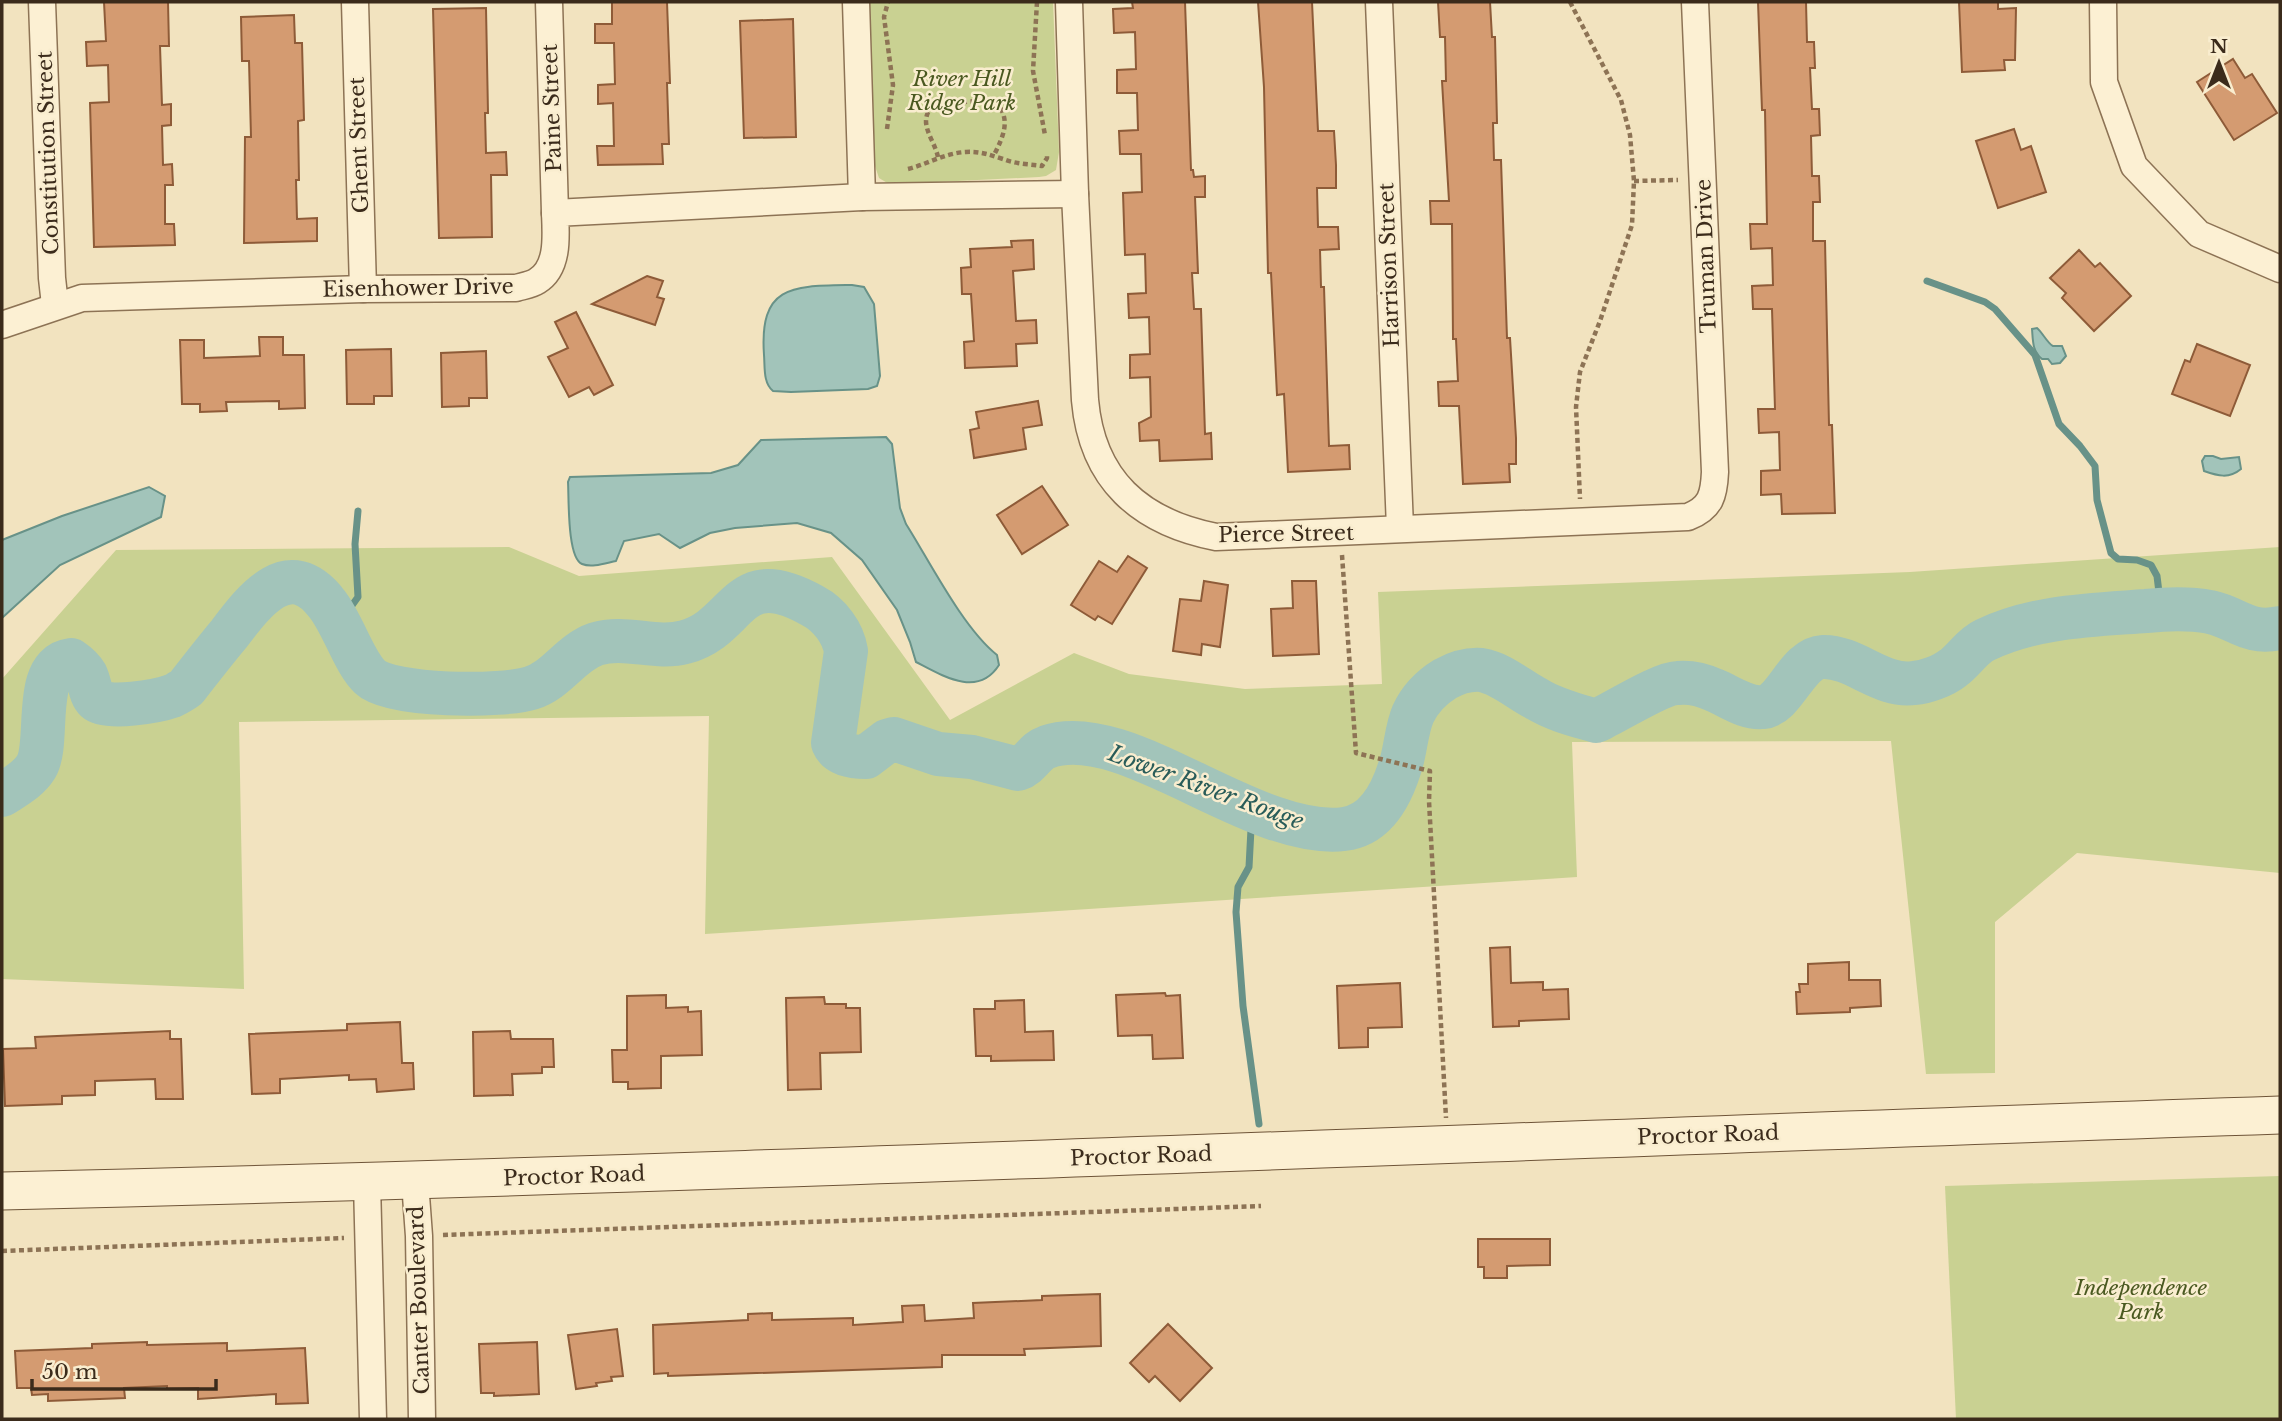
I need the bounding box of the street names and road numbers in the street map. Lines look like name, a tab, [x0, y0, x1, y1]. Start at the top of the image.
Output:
street label: Paine Street	[537, 43, 567, 173]
street label: Constitution Street	[31, 50, 65, 255]
street label: Ghent Street	[344, 76, 374, 214]
street label: Truman Drive	[1690, 179, 1722, 333]
street label: Harrison Street	[1373, 182, 1405, 348]
street label: Eisenhower Drive	[322, 273, 514, 303]
street label: Pierce Street	[1218, 520, 1354, 548]
street label: Proctor Road	[1636, 1120, 1780, 1150]
street label: Proctor Road	[1069, 1141, 1213, 1171]
street label: Proctor Road	[502, 1161, 646, 1191]
street label: Canter Boulevard	[403, 1205, 435, 1395]

